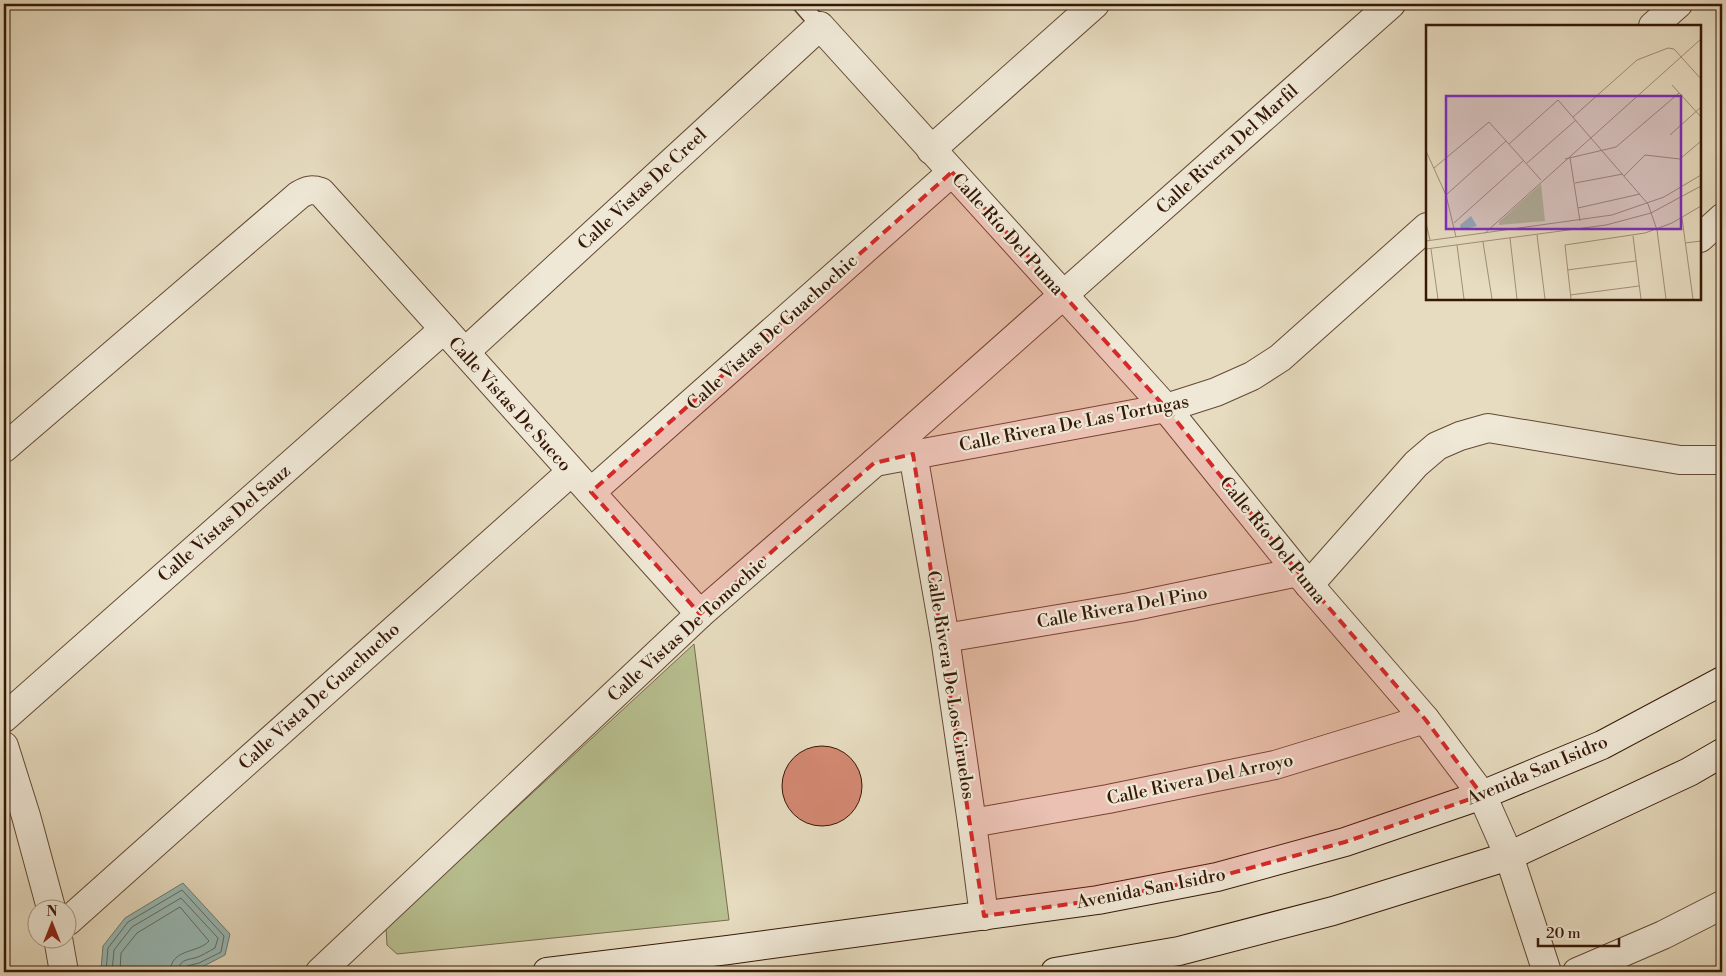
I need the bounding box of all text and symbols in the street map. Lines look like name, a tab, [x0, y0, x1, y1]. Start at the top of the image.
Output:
inset map	[1426, 25, 1701, 300]
street label: Calle Rivera Del Marfil	[1152, 79, 1304, 219]
street label: Calle Vistas De Creel	[573, 123, 712, 255]
street label: Calle Río Del Puma	[947, 168, 1069, 301]
street label: Calle Vistas De Guachochic	[682, 250, 863, 415]
street label: Calle Vistas De Sueco	[443, 332, 576, 477]
street label: Calle Rivera De Las Tortugas	[957, 390, 1191, 457]
street label: Calle Vistas Del Sauz	[153, 459, 295, 587]
street label: Calle Río Del Puma	[1214, 472, 1331, 609]
street label: Calle Vistas De Tomochic	[603, 552, 772, 707]
street label: Calle Rivera De Los Ciruelos	[921, 569, 980, 801]
street label: Calle Rivera Del Pino	[1035, 581, 1209, 634]
street label: Calle Vista De Guachucho	[234, 618, 405, 775]
street label: Avenida San Isidro	[1462, 730, 1611, 811]
street label: Calle Rivera Del Arroyo	[1105, 748, 1295, 810]
street label: Avenida San Isidro	[1074, 863, 1228, 914]
north arrow	[28, 898, 78, 948]
text: N	[46, 903, 58, 921]
scale bar	[1538, 916, 1620, 948]
text: 20 m	[1546, 924, 1581, 943]

